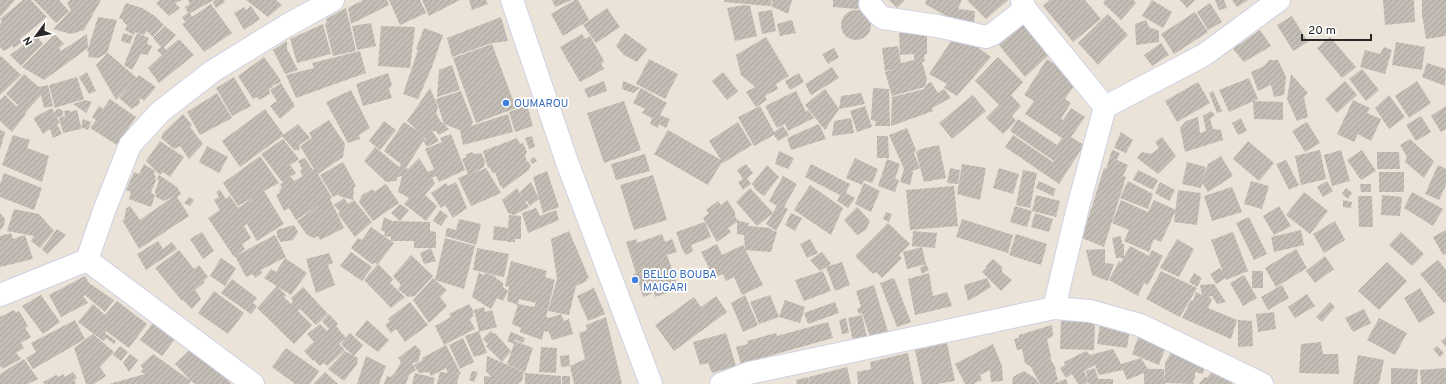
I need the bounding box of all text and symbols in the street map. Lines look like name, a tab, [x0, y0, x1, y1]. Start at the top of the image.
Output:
north arrow	[16, 16, 56, 56]
scale bar	[1302, 16, 1371, 42]
text: 20 m	[1308, 23, 1336, 39]
text: N	[20, 34, 36, 48]
place label: OUMAROU	[514, 97, 568, 111]
marker: OUMAROU	[501, 98, 511, 108]
place label: BELLO BOUBA MAIGARI	[643, 268, 717, 295]
marker: BELLO BOUBA MAIGARI	[630, 275, 640, 285]

